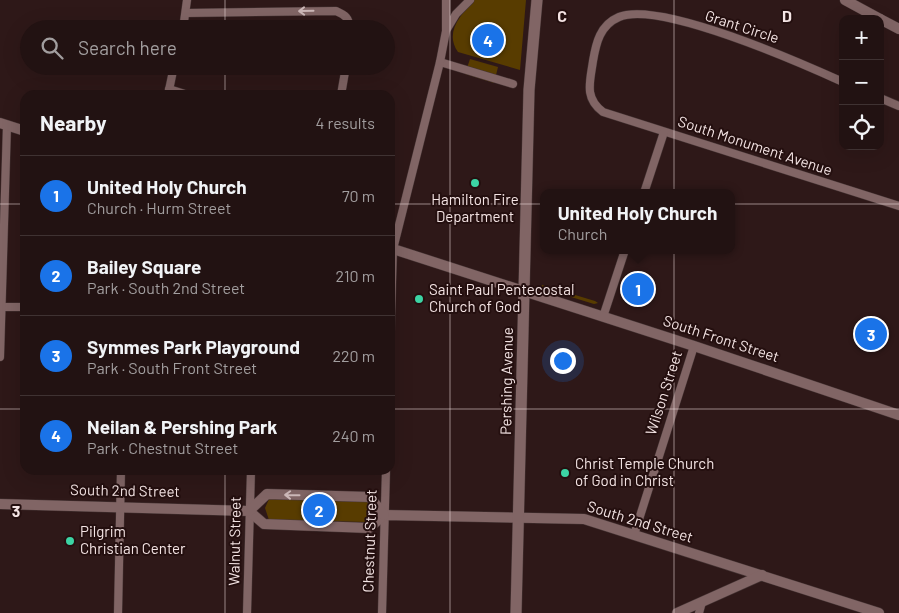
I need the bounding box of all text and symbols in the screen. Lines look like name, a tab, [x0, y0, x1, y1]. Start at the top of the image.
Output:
text: C	[557, 6, 567, 25]
street label: Grant Circle	[703, 6, 781, 46]
text: D	[782, 6, 792, 25]
one-way arrow	[299, 7, 315, 16]
map controls	[839, 15, 884, 150]
button: +	[839, 15, 884, 60]
search box	[20, 20, 395, 75]
pin: 4	[472, 21, 504, 59]
icon: search	[38, 34, 66, 62]
text: Search here	[78, 36, 177, 59]
button: −	[839, 60, 884, 105]
button: locate	[839, 105, 884, 150]
text: Nearby	[40, 110, 106, 135]
street label: South Monument Avenue	[676, 112, 835, 178]
text: 4 results	[315, 113, 375, 132]
text: United Holy Church	[87, 175, 247, 198]
marker: Hamilton Fire Department	[469, 177, 481, 189]
text: 1	[53, 186, 59, 205]
text: 70 m	[342, 186, 375, 205]
popup	[540, 189, 735, 254]
place label: Hamilton Fire Department	[431, 190, 519, 225]
text: Church · Hurm Street	[87, 198, 231, 217]
text: United Holy Church	[558, 201, 717, 224]
text: Church	[558, 224, 607, 243]
text: Bailey Square	[87, 255, 201, 278]
text: 2	[52, 266, 60, 285]
text: 210 m	[336, 266, 375, 285]
pin: 1	[622, 270, 654, 308]
text: Park · South 2nd Street	[87, 278, 245, 297]
place label: Saint Paul Pentecostal Church of God	[429, 280, 574, 315]
marker: Saint Paul Pentecostal Church of God	[413, 293, 425, 305]
street label: South Front Street	[661, 311, 782, 365]
pin: 3	[855, 315, 887, 353]
street label: Pershing Avenue	[496, 327, 516, 435]
text: Symmes Park Playground	[87, 335, 300, 358]
text: 3	[52, 346, 60, 365]
text: 220 m	[332, 346, 375, 365]
your location	[550, 348, 576, 374]
street label: Wilson Street	[641, 348, 685, 437]
text: Park · South Front Street	[87, 358, 257, 377]
text: Neilan & Pershing Park	[87, 415, 277, 438]
text: 4	[51, 426, 61, 445]
text: 240 m	[332, 426, 375, 445]
text: Park · Chestnut Street	[87, 438, 238, 457]
place label: Christ Temple Church of God in Christ	[575, 454, 714, 489]
marker: Christ Temple Church of God in Christ	[559, 467, 571, 479]
street label: South 2nd Street	[70, 480, 180, 500]
street label: Chestnut Street	[358, 489, 380, 593]
one-way arrow	[284, 490, 300, 500]
pin: 2	[303, 491, 335, 529]
street label: Walnut Street	[224, 496, 244, 586]
street label: South 2nd Street	[585, 496, 695, 546]
text: 3	[12, 501, 20, 520]
place label: Pilgrim Christian Center	[80, 522, 186, 557]
marker: Pilgrim Christian Center	[64, 535, 76, 547]

